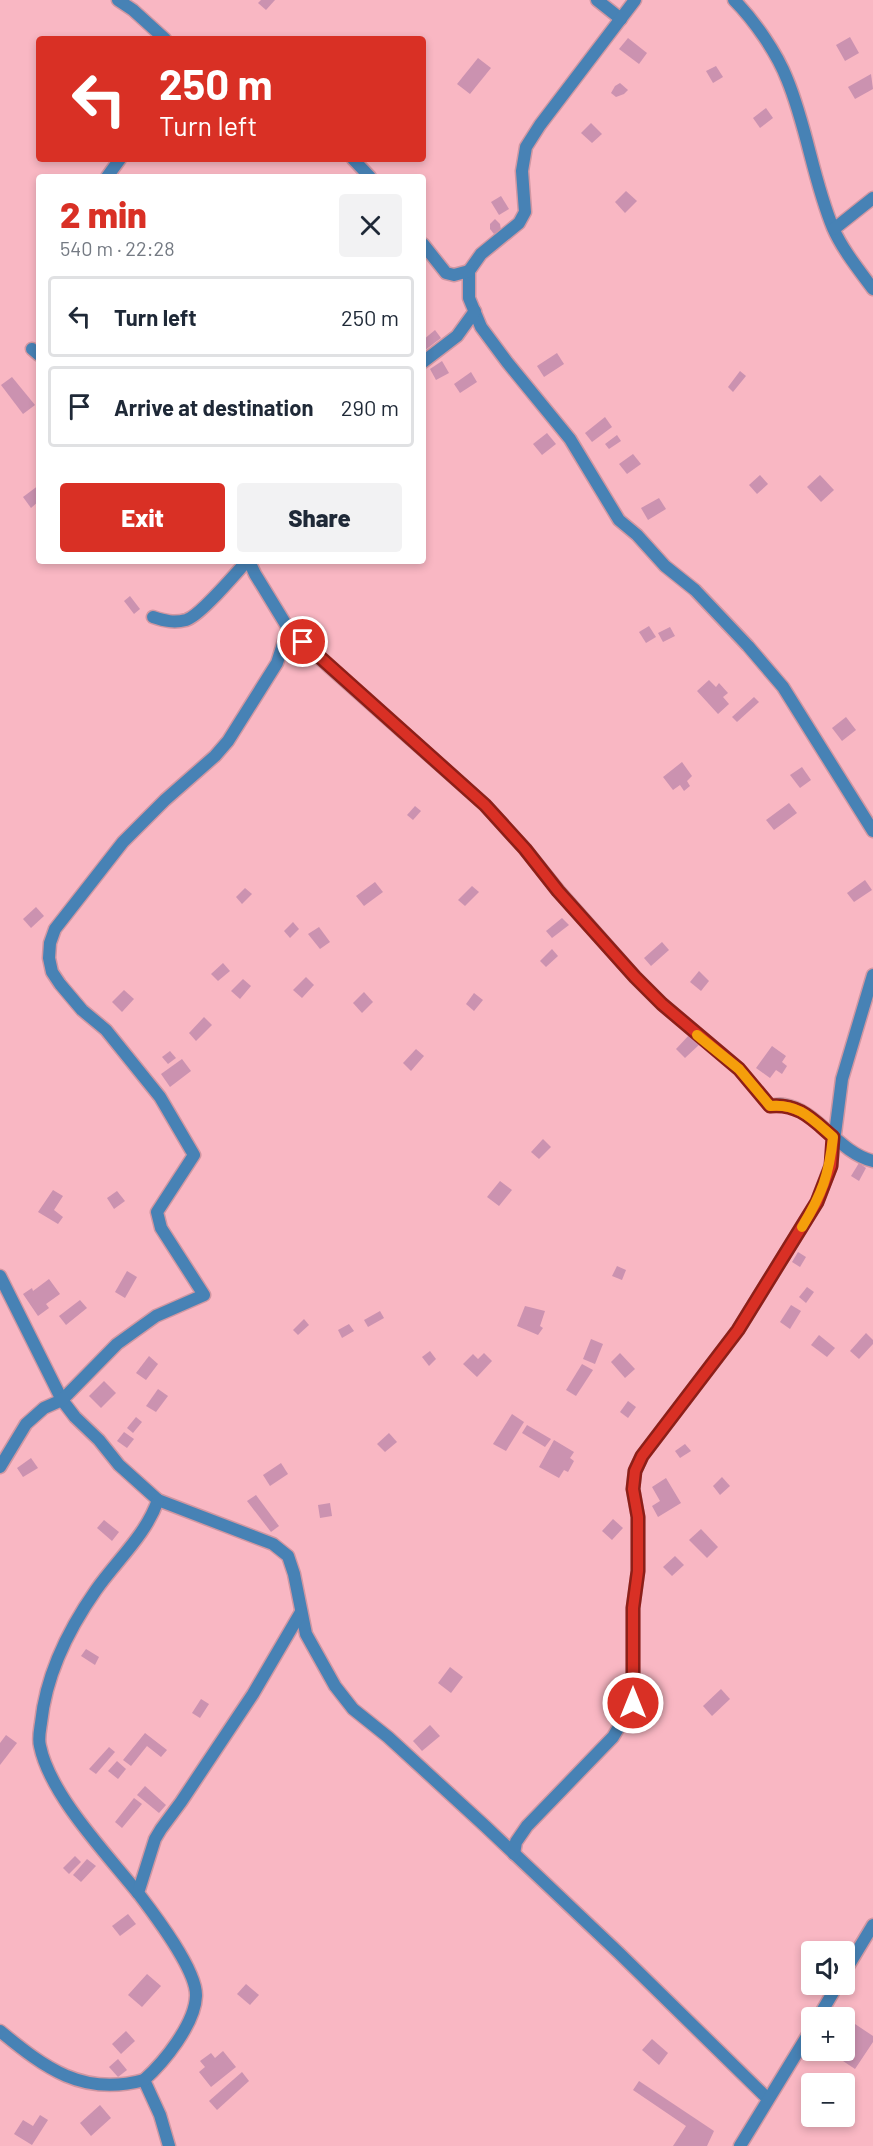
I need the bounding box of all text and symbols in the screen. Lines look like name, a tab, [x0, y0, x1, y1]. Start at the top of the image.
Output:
text: 250 m	[159, 58, 273, 108]
icon: left	[60, 60, 138, 138]
text: Turn left	[159, 109, 257, 141]
text: 2 min	[60, 192, 147, 235]
button: close	[339, 194, 402, 257]
text: 540 m · 22:28	[60, 236, 175, 260]
icon: left	[63, 300, 96, 333]
text: Turn left	[114, 304, 197, 330]
text: 250 m	[341, 304, 399, 330]
icon: arrive	[63, 390, 96, 423]
text: Arrive at destination	[114, 394, 313, 420]
text: 290 m	[341, 394, 399, 420]
button: Exit	[60, 483, 225, 552]
button: Share	[237, 483, 402, 552]
pin	[277, 616, 328, 667]
icon: arrive	[286, 625, 319, 658]
position arrow	[601, 1671, 665, 1735]
map controls	[801, 1941, 855, 2127]
button: sound	[801, 1941, 855, 1995]
button: +	[801, 2007, 855, 2061]
button: −	[801, 2073, 855, 2127]

